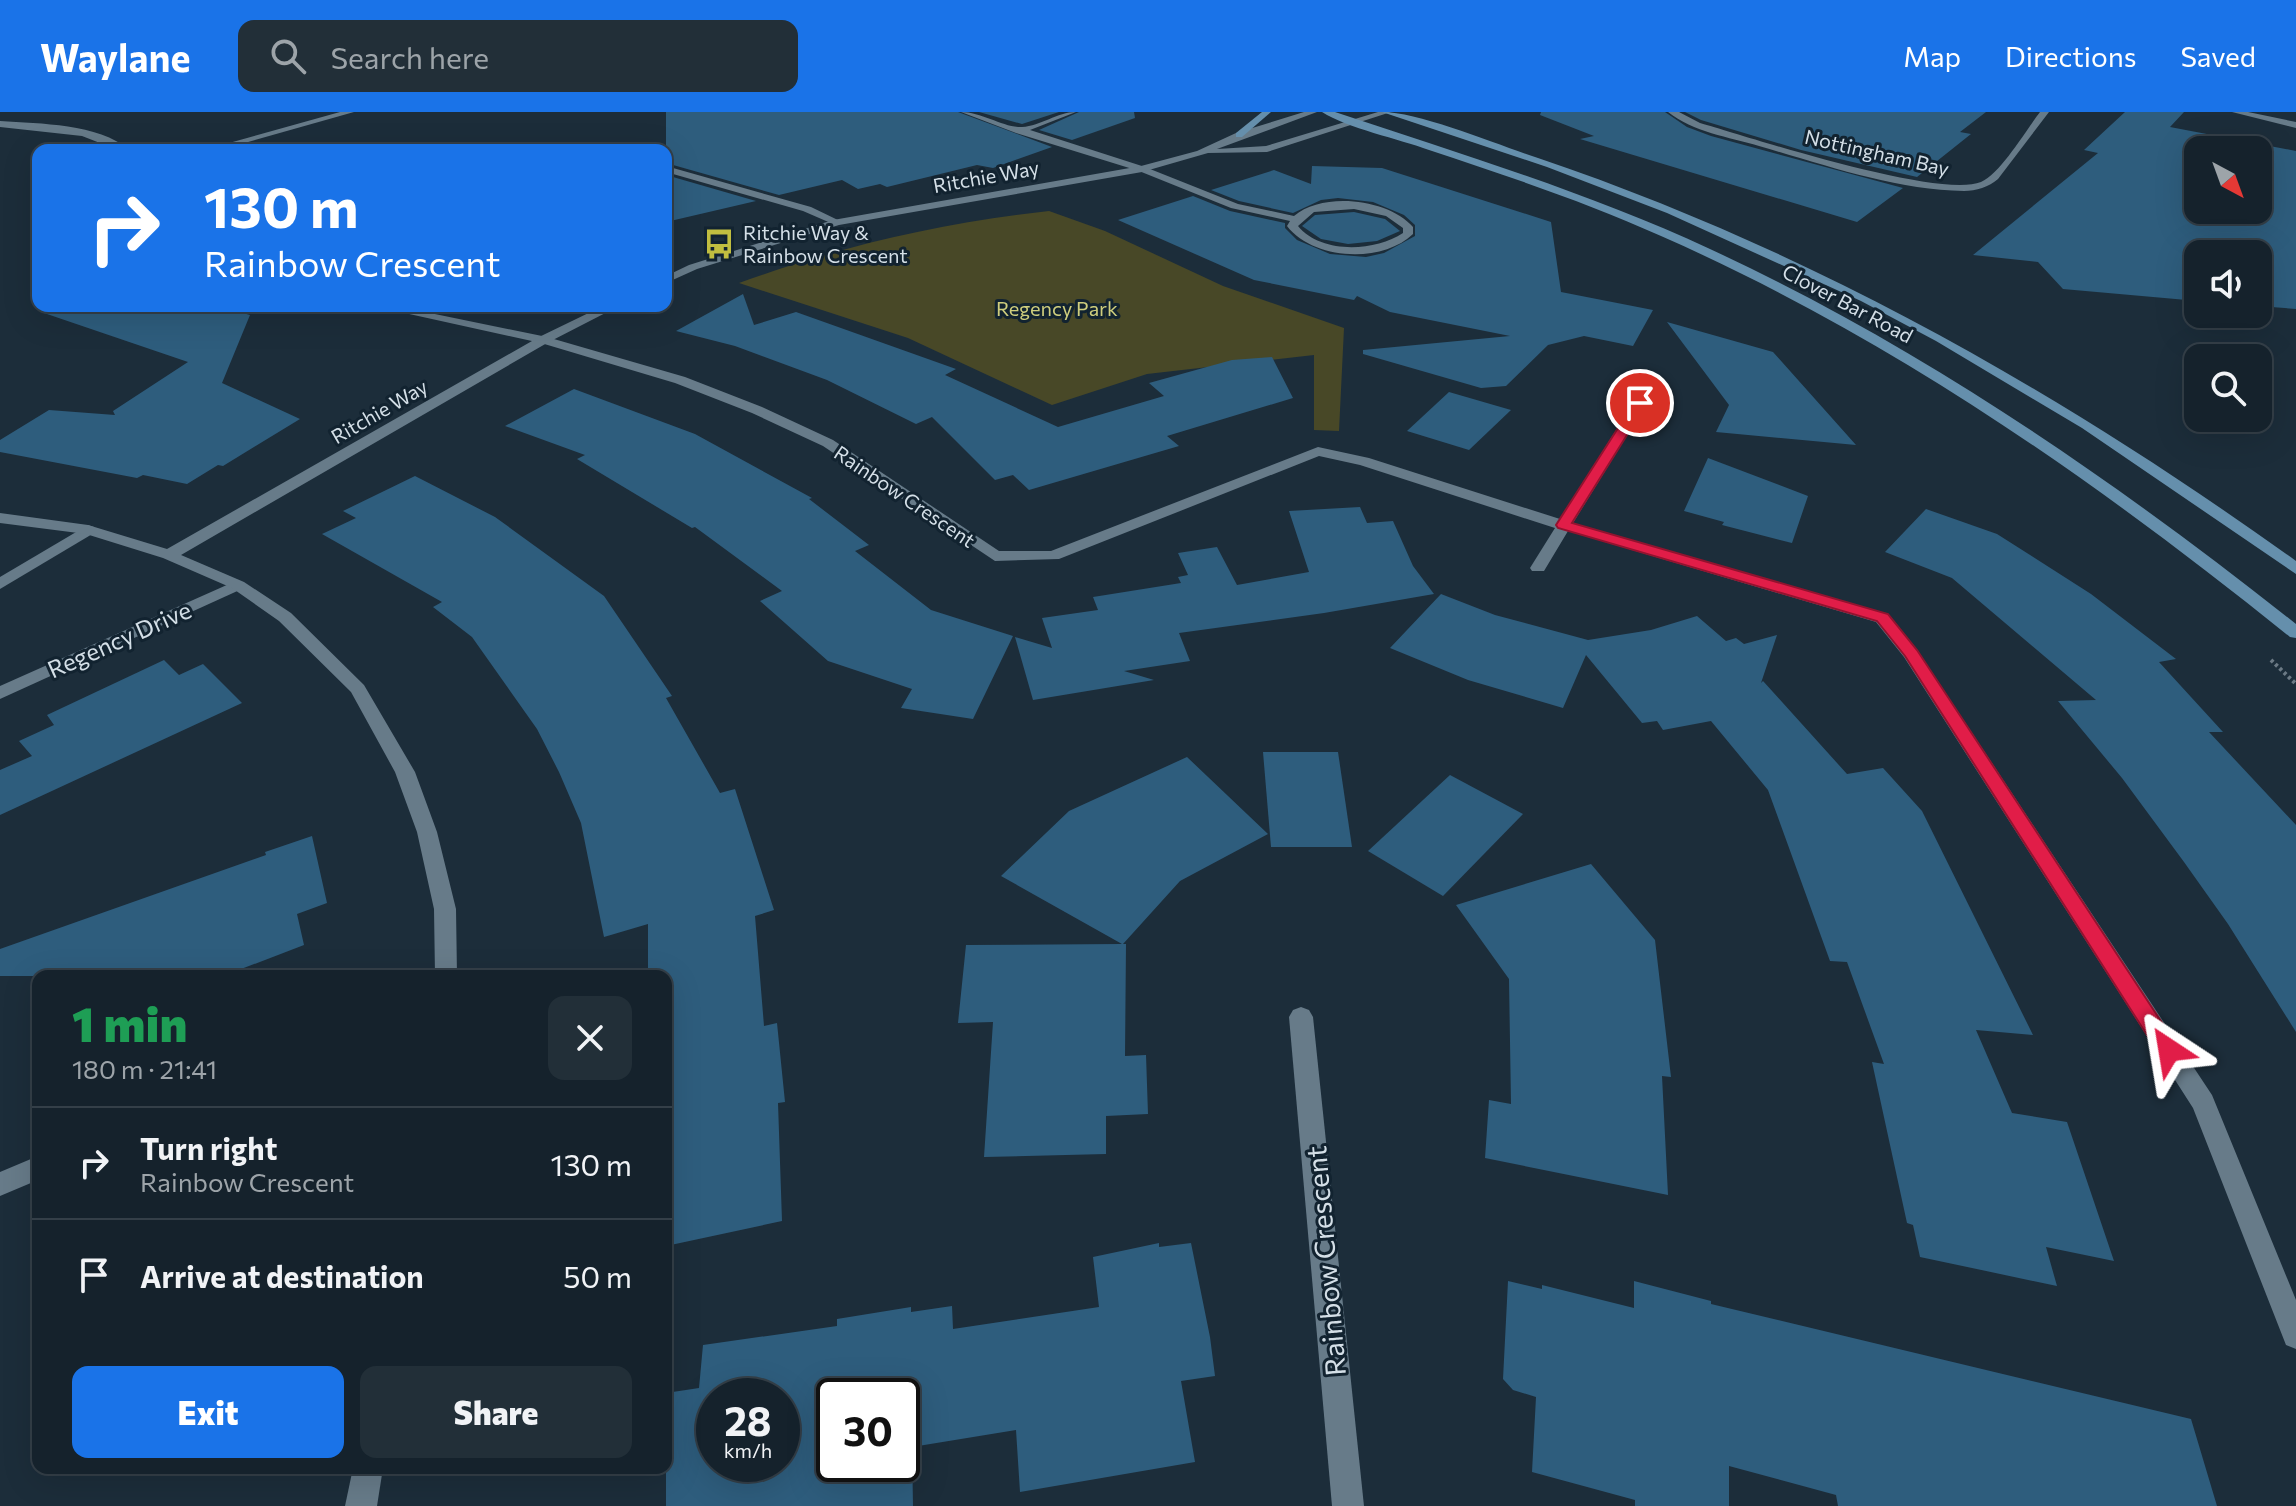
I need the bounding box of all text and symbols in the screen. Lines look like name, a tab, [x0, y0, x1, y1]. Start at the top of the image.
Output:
search box	[238, 20, 798, 92]
text: Waylane	[40, 33, 190, 80]
icon: search	[266, 34, 310, 78]
text: Search here	[330, 38, 489, 75]
text: Map	[1903, 39, 1961, 73]
text: Directions	[2005, 39, 2136, 73]
text: Saved	[2180, 39, 2256, 73]
street label: Nottingham Bay	[1802, 124, 1952, 180]
north arrow	[2184, 136, 2272, 224]
map controls	[2184, 136, 2272, 432]
street label: Ritchie Way	[931, 155, 1041, 197]
text: 130 m	[204, 171, 359, 240]
icon: right	[72, 176, 176, 280]
place label: Ritchie Way & Rainbow Crescent	[743, 220, 908, 267]
bus stop icon: Ritchie Way & Rainbow Crescent	[702, 227, 736, 261]
text: Rainbow Crescent	[204, 240, 501, 284]
button: sound	[2184, 240, 2272, 328]
street label: Clover Bar Road	[1779, 258, 1917, 348]
park label: Regency Park	[996, 296, 1118, 320]
button: search	[2184, 344, 2272, 432]
pin	[1606, 369, 1674, 437]
street label: Ritchie Way	[326, 374, 432, 448]
icon: arrive	[1618, 381, 1662, 425]
street label: Rainbow Crescent	[830, 440, 980, 552]
street label: Regency Drive	[43, 594, 195, 684]
text: 1 min	[72, 993, 187, 1052]
button: close	[548, 996, 632, 1080]
position arrow	[2127, 1008, 2211, 1092]
text: 180 m · 21:41	[72, 1053, 217, 1084]
text: Turn right	[140, 1129, 277, 1166]
icon: right	[72, 1141, 116, 1185]
text: 130 m	[551, 1145, 632, 1182]
street label: Rainbow Crescent	[1298, 1145, 1352, 1377]
text: Rainbow Crescent	[140, 1166, 354, 1197]
icon: arrive	[72, 1253, 116, 1297]
text: Arrive at destination	[140, 1257, 424, 1294]
text: 50 m	[563, 1257, 632, 1294]
button: Exit	[72, 1366, 344, 1458]
button: Share	[360, 1366, 632, 1458]
speed limit sign: 30	[816, 1378, 920, 1482]
text: 28	[724, 1395, 772, 1444]
text: km/h	[724, 1438, 772, 1462]

